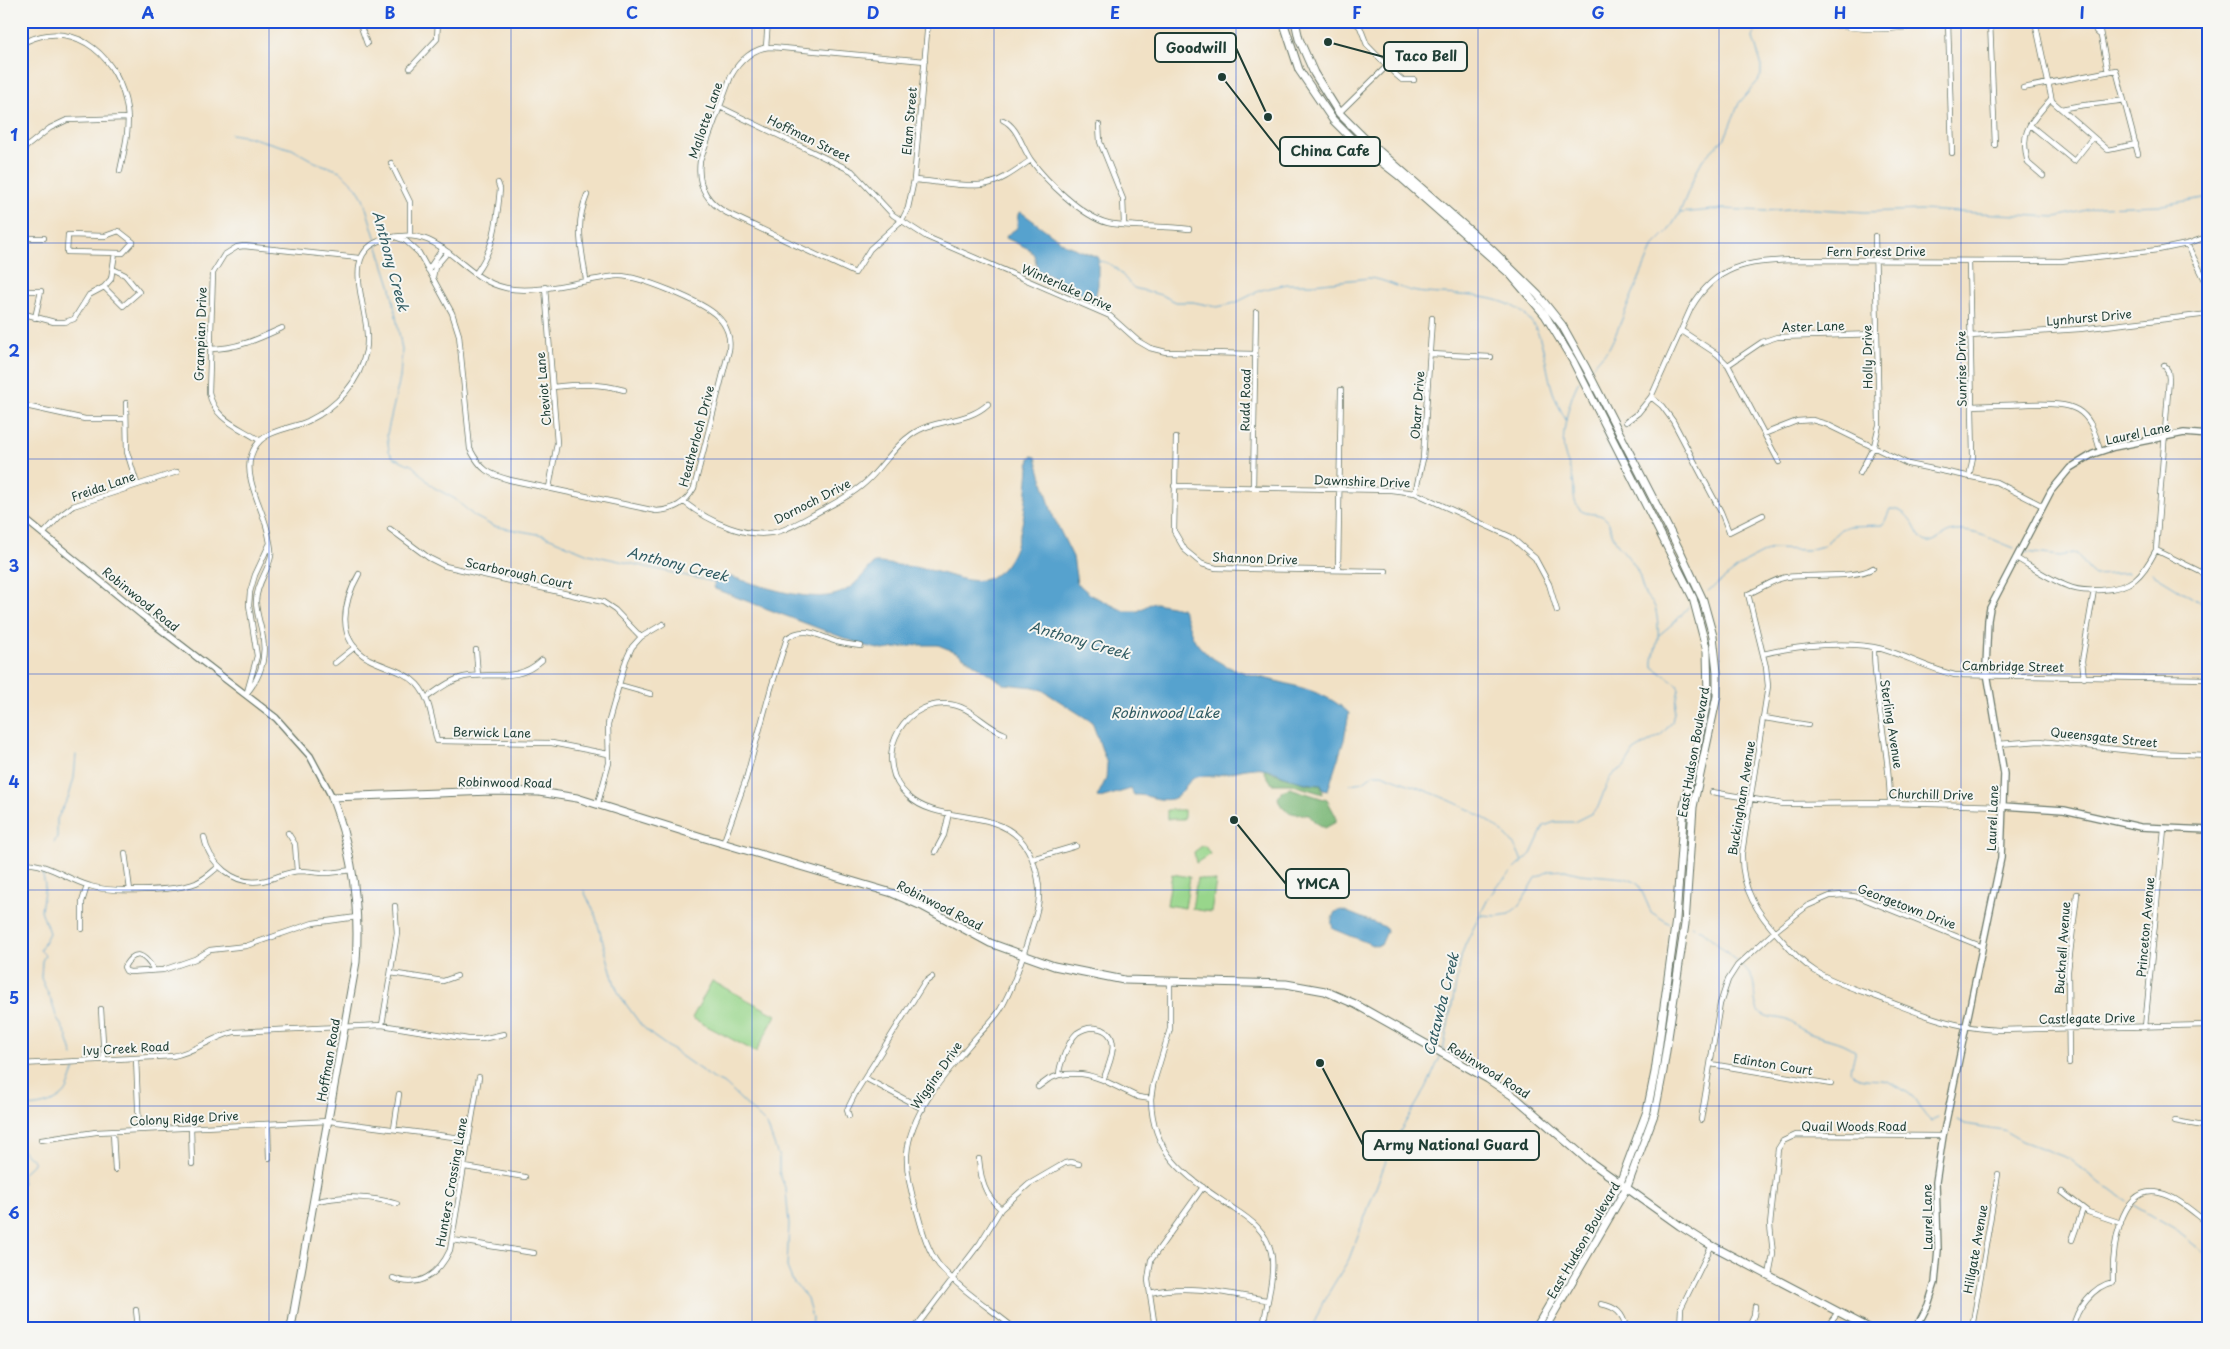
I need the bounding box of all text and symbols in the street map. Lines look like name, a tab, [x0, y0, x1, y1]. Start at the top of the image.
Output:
text: A	[142, 0, 155, 24]
text: B	[385, 0, 396, 24]
text: C	[626, 0, 638, 24]
text: D	[867, 0, 879, 24]
text: E	[1110, 0, 1120, 24]
text: F	[1352, 0, 1362, 24]
text: G	[1591, 0, 1605, 24]
text: H	[1834, 0, 1846, 24]
text: I	[2079, 0, 2085, 24]
callout: Goodwill	[1155, 33, 1236, 62]
text: Goodwill	[1166, 37, 1226, 58]
callout: Taco Bell	[1384, 42, 1467, 71]
text: Taco Bell	[1395, 45, 1457, 66]
street label: Mallotte Lane	[683, 79, 727, 161]
street label: Elam Street	[897, 86, 921, 156]
street label: Hoffman Street	[765, 110, 854, 166]
text: 1	[10, 122, 18, 146]
callout: China Cafe	[1280, 137, 1380, 166]
text: China Cafe	[1290, 140, 1370, 161]
water label: Anthony Creek	[367, 208, 415, 315]
street label: Fern Forest Drive	[1826, 242, 1926, 260]
street label: Winterlake Drive	[1019, 259, 1115, 315]
street label: Grampian Drive	[189, 287, 211, 381]
street label: Lynhurst Drive	[2045, 304, 2133, 330]
street label: Aster Lane	[1781, 316, 1845, 336]
street label: Holly Drive	[1857, 325, 1877, 389]
street label: Sunrise Drive	[1951, 331, 1971, 407]
text: 2	[8, 338, 20, 362]
street label: Cheviot Lane	[531, 351, 555, 427]
street label: Rudd Road	[1235, 368, 1255, 432]
street label: Obarr Drive	[1406, 370, 1428, 440]
street label: Heatherloch Drive	[674, 383, 718, 489]
street label: Laurel Lane	[2104, 417, 2172, 449]
street label: Freida Lane	[68, 466, 138, 505]
street label: Dawnshire Drive	[1313, 470, 1411, 492]
street label: Dornoch Drive	[771, 474, 853, 528]
water label: Anthony Creek	[625, 541, 732, 587]
street label: Shannon Drive	[1212, 548, 1298, 568]
text: 3	[9, 553, 19, 577]
street label: Scarborough Court	[464, 553, 575, 593]
street label: Robinwood Road	[99, 562, 183, 636]
water label: Anthony Creek	[1027, 616, 1134, 665]
street label: Cambridge Street	[1962, 656, 2064, 676]
street label: Sterling Avenue	[1876, 678, 1908, 770]
street label: East Hudson Boulevard	[1673, 685, 1713, 819]
water label: Robinwood Lake	[1111, 702, 1221, 723]
street label: Berwick Lane	[453, 722, 531, 742]
street label: Queensgate Street	[2050, 722, 2159, 752]
street label: Buckingham Avenue	[1723, 739, 1759, 857]
text: 4	[9, 769, 20, 793]
street label: Robinwood Road	[458, 772, 552, 792]
street label: Churchill Drive	[1888, 784, 1974, 804]
street label: Laurel Lane	[1982, 784, 2002, 851]
callout: YMCA	[1286, 869, 1349, 898]
text: YMCA	[1297, 873, 1340, 894]
street label: Robinwood Road	[894, 876, 986, 934]
street label: Princeton Avenue	[2132, 876, 2158, 978]
street label: Georgetown Drive	[1855, 879, 1959, 933]
street label: Bucknell Avenue	[2050, 901, 2074, 995]
water label: Catawba Creek	[1418, 949, 1464, 1058]
text: 5	[9, 985, 19, 1009]
street label: Castlegate Drive	[2039, 1008, 2135, 1028]
street label: Hoffman Road	[312, 1017, 344, 1103]
street label: Ivy Creek Road	[82, 1037, 170, 1059]
street label: Wiggins Drive	[906, 1037, 966, 1113]
street label: Robinwood Road	[1444, 1037, 1534, 1103]
street label: Edinton Court	[1732, 1049, 1814, 1079]
street label: Colony Ridge Drive	[129, 1106, 239, 1130]
street label: Hunters Crossing Lane	[431, 1116, 471, 1248]
street label: Quail Woods Road	[1801, 1117, 1907, 1135]
callout: Army National Guard	[1363, 1131, 1539, 1160]
text: Army National Guard	[1373, 1134, 1529, 1155]
street label: East Hudson Boulevard	[1542, 1178, 1624, 1302]
street label: Laurel Lane	[1917, 1184, 1937, 1250]
text: 6	[8, 1200, 20, 1224]
street label: Hillgate Avenue	[1958, 1203, 1992, 1295]

